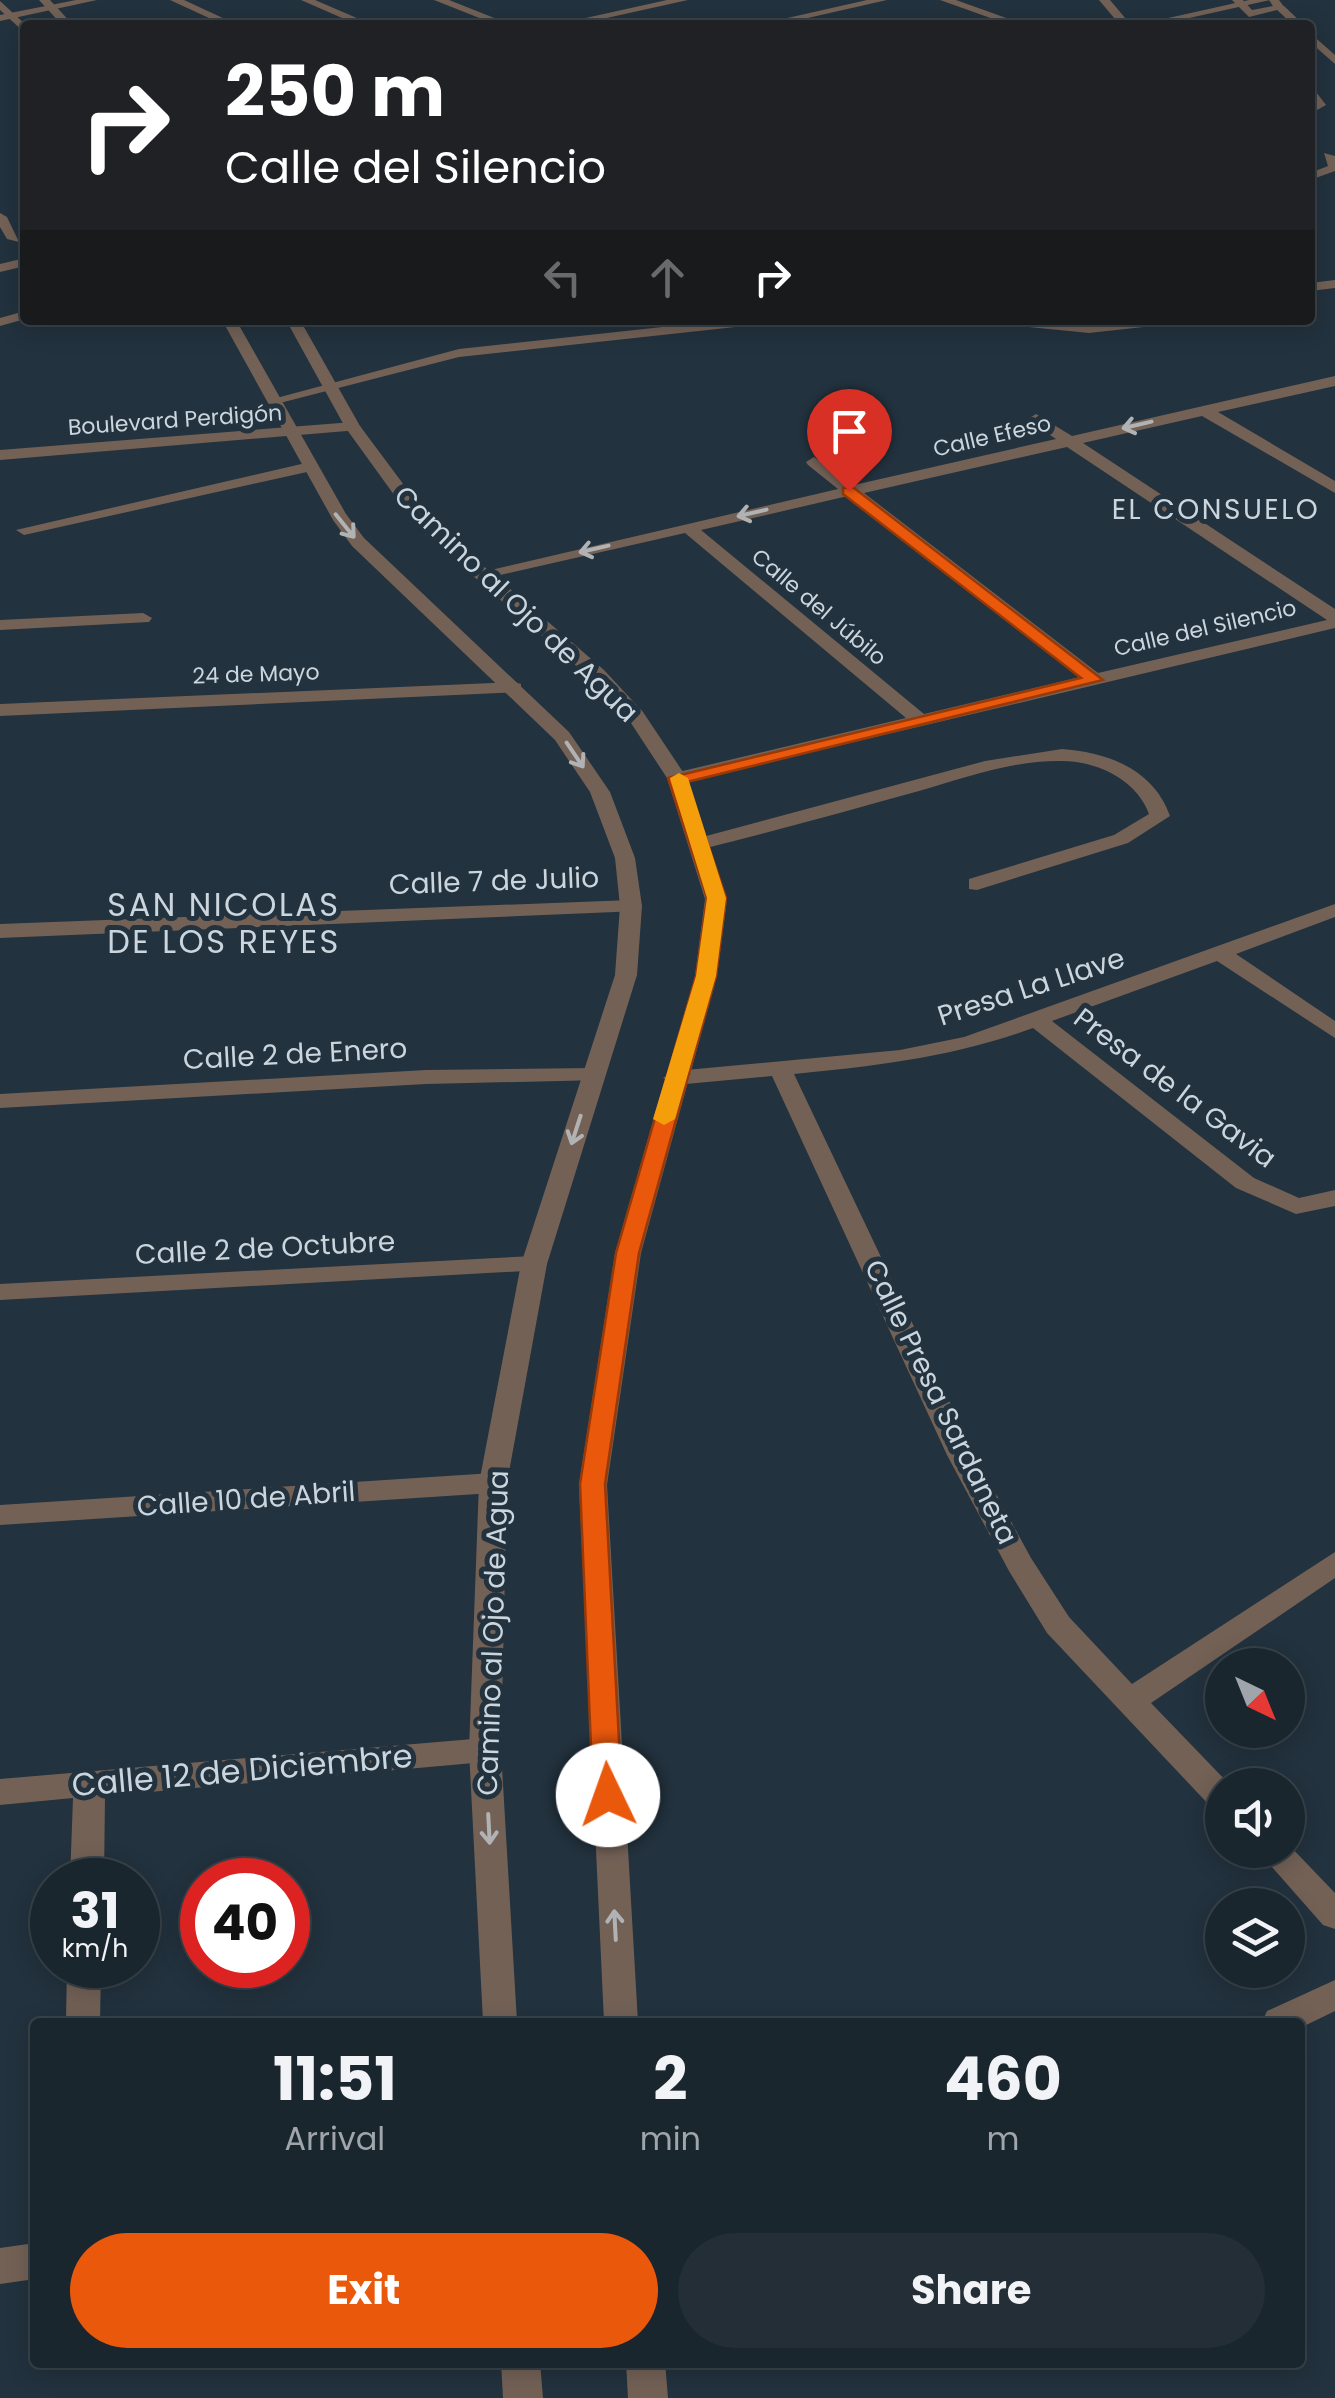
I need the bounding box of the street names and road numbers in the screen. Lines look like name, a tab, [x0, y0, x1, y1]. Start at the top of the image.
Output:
street label: Boulevard Perdigón	[67, 397, 283, 443]
street label: Calle Efeso	[930, 407, 1054, 465]
street label: Camino al Ojo de Agua	[385, 477, 647, 731]
street label: Calle del Júbilo	[745, 541, 893, 673]
street label: Calle del Silencio	[1111, 592, 1299, 664]
street label: 24 de Mayo	[192, 656, 320, 692]
street label: Calle 7 de Julio	[388, 858, 600, 904]
street label: Presa La Llave	[932, 938, 1130, 1036]
street label: Presa de la Gavia	[1066, 999, 1284, 1177]
street label: Calle 2 de Enero	[182, 1029, 408, 1079]
street label: Calle 2 de Octubre	[134, 1222, 396, 1274]
street label: Calle Presa Sardaneta	[855, 1253, 1027, 1551]
street label: Camino al Ojo de Agua	[468, 1470, 518, 1796]
street label: Calle 10 de Abril	[135, 1472, 357, 1526]
street label: Calle 12 de Diciembre	[70, 1733, 414, 1807]

